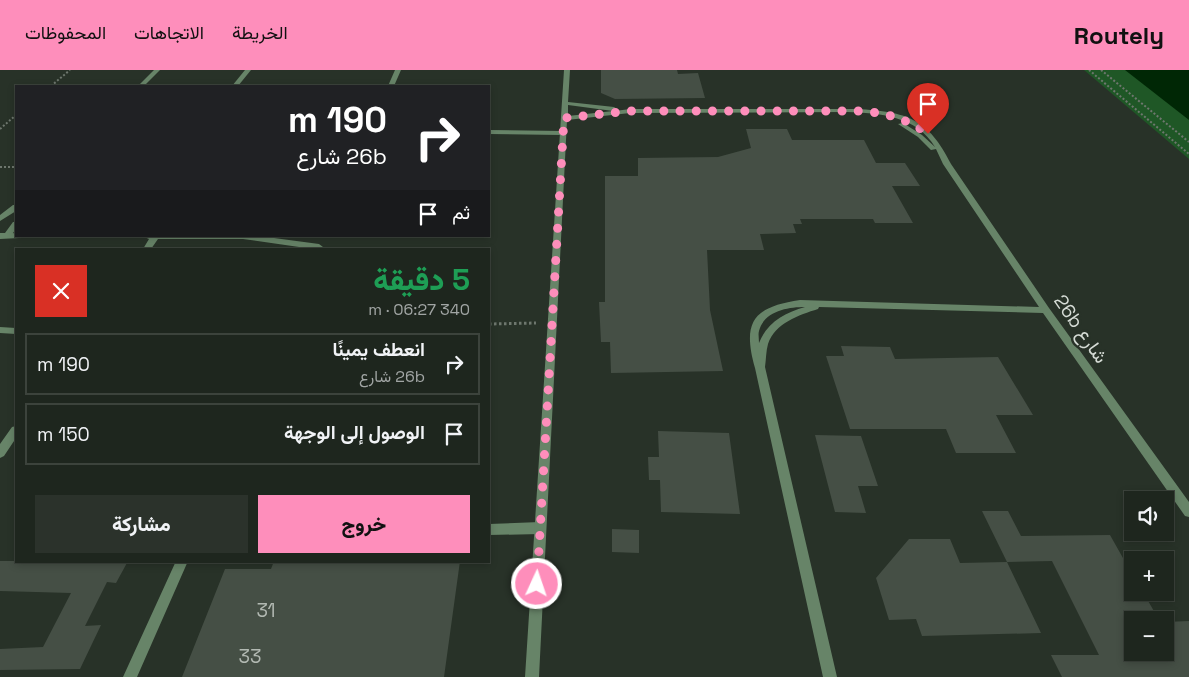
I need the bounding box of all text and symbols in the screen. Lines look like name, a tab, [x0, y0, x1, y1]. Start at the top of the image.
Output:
text: Routely	[1074, 20, 1164, 51]
text: المحفوظات	[25, 21, 106, 44]
text: الاتجاهات	[134, 21, 204, 44]
text: الخريطة	[232, 21, 288, 44]
pin	[907, 83, 949, 134]
icon: arrive	[914, 90, 942, 118]
text: 190 m	[288, 98, 387, 142]
icon: right	[405, 105, 470, 170]
text: 26b شارع	[296, 142, 387, 170]
icon: arrive	[414, 200, 442, 228]
text: ثم	[452, 200, 470, 225]
text: 5 دقيقة	[373, 260, 470, 299]
button: close	[35, 265, 87, 317]
street label: 26b شارع	[1048, 290, 1114, 368]
text: 340 m · 06:27	[368, 299, 470, 320]
text: انعطف يمينًا	[333, 337, 425, 362]
icon: right	[440, 350, 468, 378]
text: 190 m	[37, 352, 90, 377]
text: 26b شارع	[359, 366, 425, 387]
text: الوصول إلى الوجهة	[284, 420, 425, 445]
icon: arrive	[440, 420, 468, 448]
text: 150 m	[37, 422, 90, 447]
map controls	[1124, 491, 1174, 661]
button: sound	[1124, 491, 1174, 541]
button: مشاركة	[35, 495, 248, 553]
button: خروج	[258, 495, 470, 553]
button: +	[1124, 551, 1174, 601]
position arrow	[510, 557, 562, 609]
house number: 31	[256, 598, 276, 623]
button: −	[1124, 611, 1174, 661]
house number: 33	[239, 644, 261, 669]

